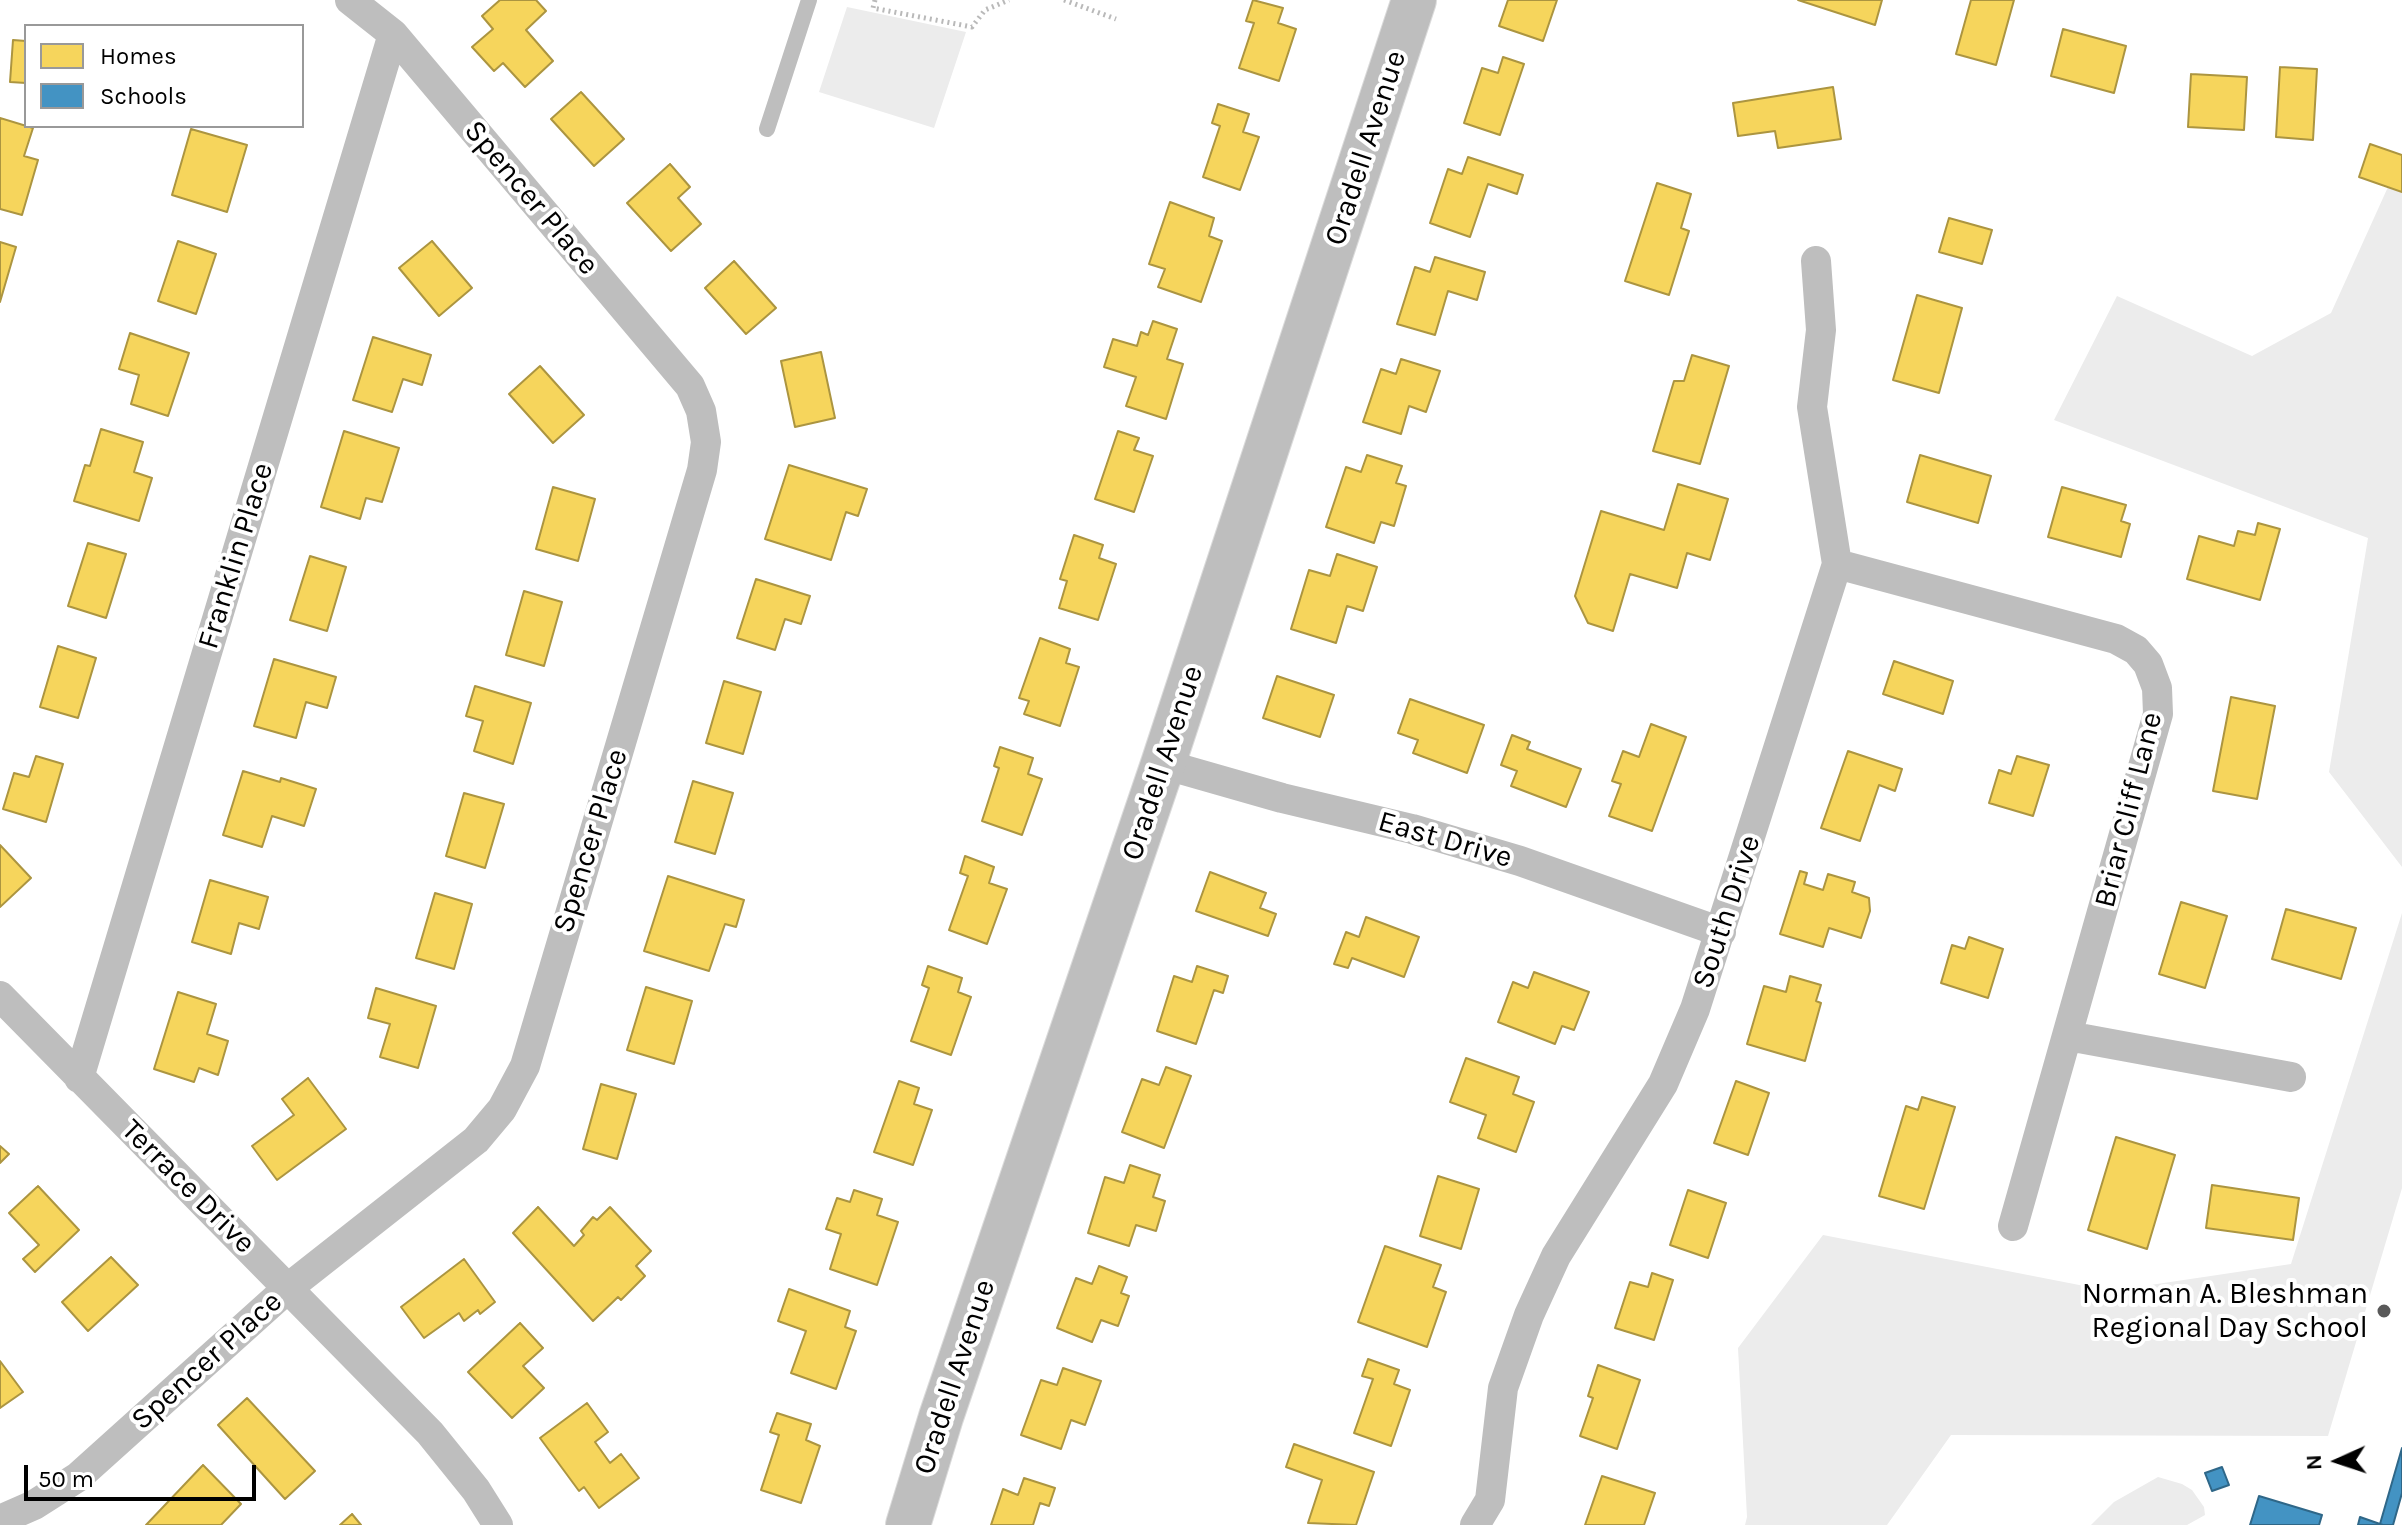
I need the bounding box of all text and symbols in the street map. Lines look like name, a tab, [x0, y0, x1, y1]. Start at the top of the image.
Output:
legend	[24, 24, 304, 128]
text: Homes	[100, 42, 177, 70]
street label: Oradell Avenue	[1318, 46, 1414, 250]
text: Schools	[100, 82, 187, 110]
street label: Spencer Place	[456, 113, 606, 283]
street label: Franklin Place	[191, 458, 281, 654]
street label: Oradell Avenue	[1115, 661, 1211, 865]
street label: Briar Cliff Lane	[2087, 708, 2171, 912]
street label: Spencer Place	[546, 745, 636, 937]
street label: East Drive	[1374, 804, 1516, 876]
street label: South Drive	[1685, 831, 1769, 993]
street label: Terrace Drive	[114, 1113, 262, 1261]
street label: Oradell Avenue	[907, 1275, 1003, 1479]
place label: Norman A. Bleshman Regional Day School	[2082, 1276, 2368, 1346]
street label: Spencer Place	[124, 1284, 290, 1438]
marker: Norman A. Bleshman Regional Day School	[2375, 1302, 2393, 1320]
north arrow	[2298, 1421, 2378, 1501]
scale bar	[28, 1449, 260, 1499]
text: N	[2301, 1454, 2327, 1471]
text: 50 m	[38, 1465, 94, 1493]

